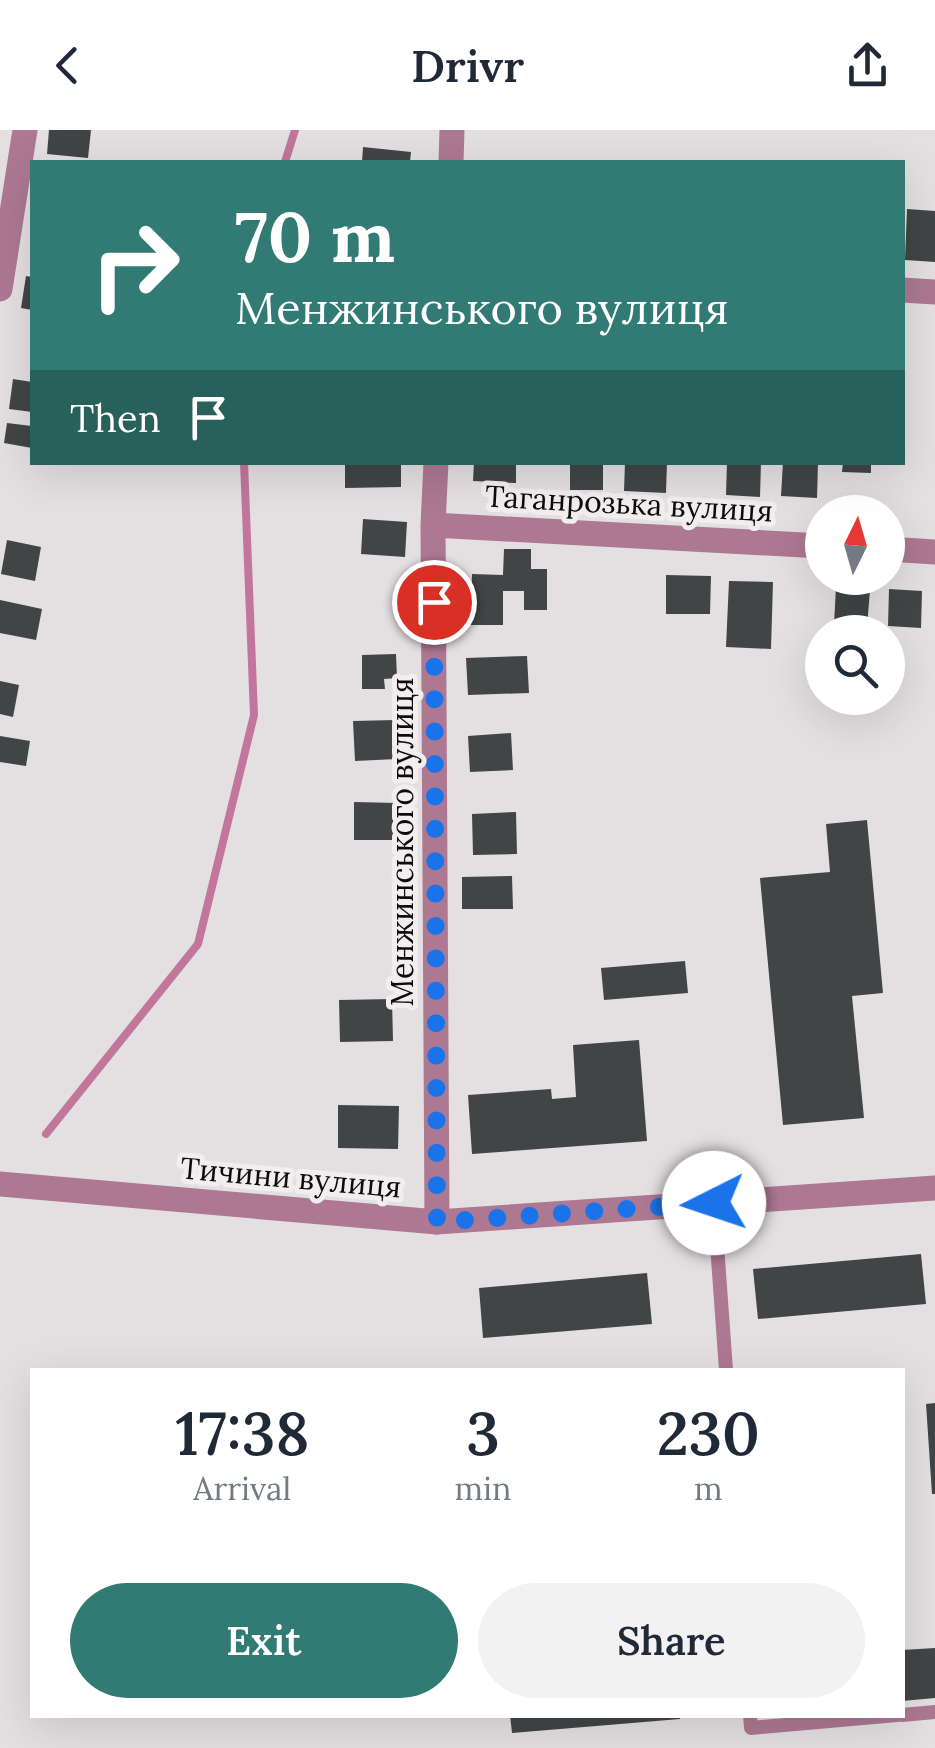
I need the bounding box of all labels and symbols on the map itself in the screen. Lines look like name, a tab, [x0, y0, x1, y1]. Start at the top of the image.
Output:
street label: Таганрозька вулиця	[484, 476, 774, 531]
north arrow	[805, 495, 905, 595]
pin	[392, 560, 477, 645]
street label: Менжинського вулиця	[383, 677, 422, 1007]
street label: Тичини вулиця	[179, 1148, 403, 1207]
position arrow	[662, 1151, 766, 1255]

